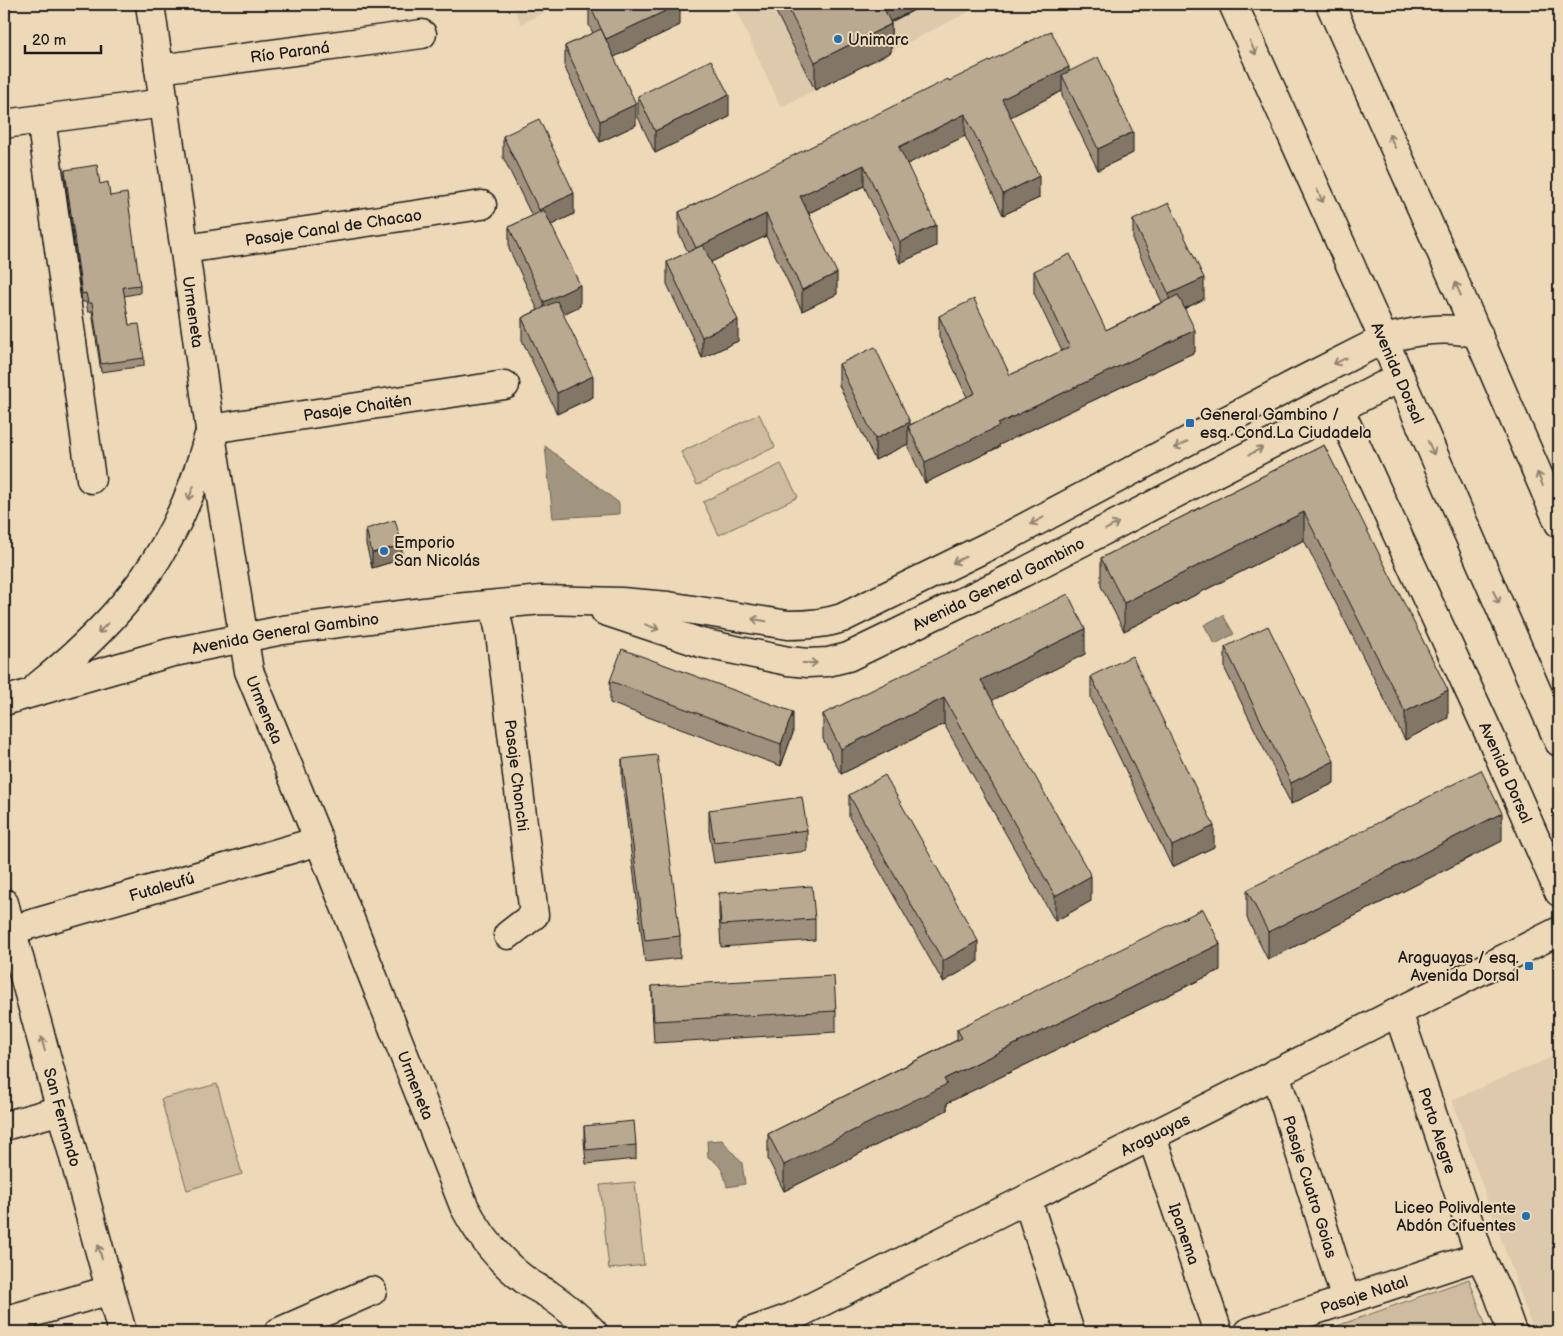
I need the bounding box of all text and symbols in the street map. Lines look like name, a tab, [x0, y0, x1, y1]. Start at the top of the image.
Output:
scale bar	[25, 22, 101, 54]
text: 20 m	[32, 31, 66, 50]
place label: Unimarc	[848, 31, 909, 50]
marker: Unimarc	[832, 33, 844, 45]
street label: Río Paraná	[249, 38, 331, 68]
one-way arrow	[1248, 40, 1258, 55]
one-way arrow	[1386, 134, 1396, 149]
one-way arrow	[1315, 188, 1325, 203]
street label: Pasaje Canal de Chacao	[244, 206, 423, 251]
street label: Urmeneta	[178, 275, 206, 349]
one-way arrow	[1453, 282, 1463, 297]
street label: Avenida Dorsal	[1366, 320, 1427, 427]
one-way arrow	[1333, 356, 1348, 366]
street label: Pasaje Chaitén	[302, 391, 413, 426]
place label: General Gambino / esq. Cond.La Ciudadela	[1200, 406, 1372, 443]
marker: General Gambino / esq. Cond.La Ciudadela	[1184, 417, 1196, 429]
one-way arrow	[1174, 440, 1188, 450]
one-way arrow	[1427, 440, 1436, 455]
one-way arrow	[1248, 446, 1263, 455]
one-way arrow	[1534, 472, 1544, 487]
one-way arrow	[185, 485, 195, 500]
one-way arrow	[1030, 516, 1045, 526]
one-way arrow	[1104, 521, 1119, 530]
place label: Emporio San Nicolás	[394, 534, 480, 571]
street label: Avenida General Gambino	[910, 534, 1088, 635]
marker: Emporio San Nicolás	[378, 545, 390, 557]
one-way arrow	[952, 556, 967, 566]
one-way arrow	[1491, 589, 1501, 604]
street label: Avenida General Gambino	[190, 610, 380, 659]
one-way arrow	[751, 614, 767, 624]
one-way arrow	[97, 622, 109, 635]
one-way arrow	[644, 623, 659, 632]
one-way arrow	[802, 658, 818, 668]
street label: Urmeneta	[241, 673, 286, 747]
street label: Pasaje Chonchi	[499, 718, 532, 833]
street label: Avenida Dorsal	[1474, 720, 1536, 827]
street label: Futaleufú	[127, 869, 197, 906]
place label: Araguayas / esq. Avenida Dorsal	[1398, 949, 1519, 986]
marker: Araguayas / esq. Avenida Dorsal	[1523, 960, 1535, 972]
one-way arrow	[37, 1037, 47, 1053]
street label: Urmeneta	[392, 1049, 437, 1123]
street label: San Fernando	[39, 1066, 84, 1169]
street label: Porto Alegre	[1413, 1086, 1460, 1177]
street label: Araguayas	[1118, 1110, 1194, 1161]
street label: Pasaje Cuatro Goias	[1278, 1113, 1340, 1261]
place label: Liceo Polivalente Abdón Cifuentes	[1394, 1199, 1516, 1236]
street label: Ipanema	[1164, 1201, 1203, 1268]
marker: Liceo Polivalente Abdón Cifuentes	[1520, 1210, 1532, 1222]
one-way arrow	[95, 1244, 104, 1260]
street label: Pasaje Natal	[1318, 1272, 1411, 1319]

